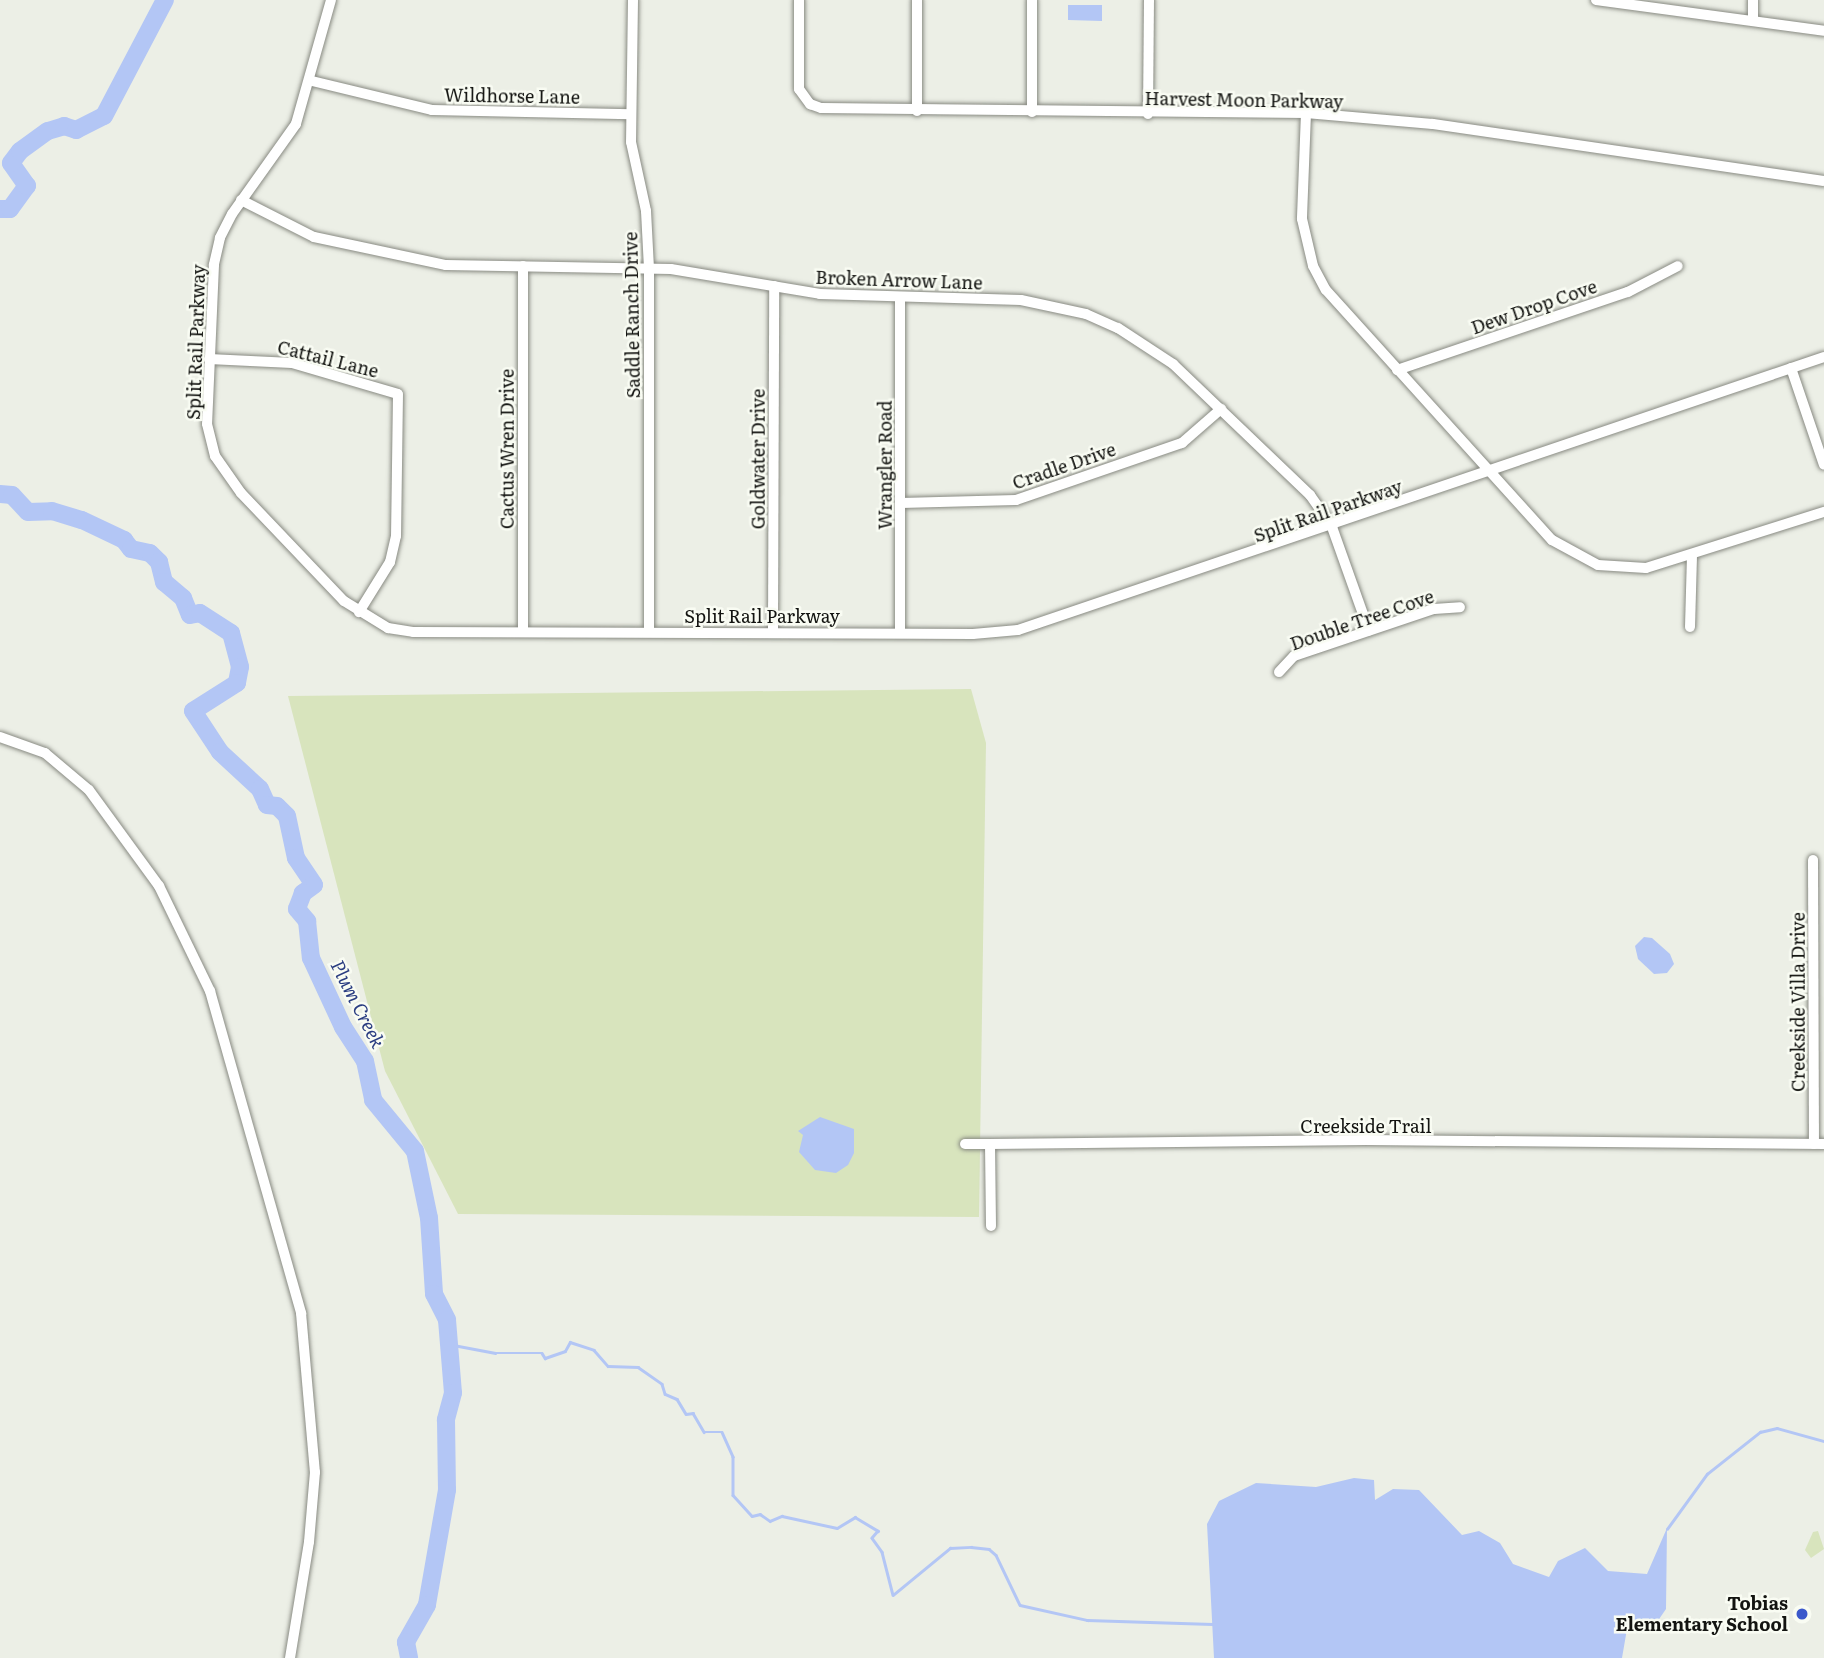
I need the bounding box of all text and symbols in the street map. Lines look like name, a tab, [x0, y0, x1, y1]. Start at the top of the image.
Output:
street label: Wildhorse Lane	[444, 84, 580, 108]
street label: Harvest Moon Parkway	[1144, 87, 1344, 113]
street label: Saddle Ranch Drive	[620, 232, 644, 398]
street label: Split Rail Parkway	[182, 264, 210, 420]
street label: Broken Arrow Lane	[815, 266, 983, 294]
street label: Dew Drop Cove	[1468, 275, 1600, 339]
street label: Cattail Lane	[275, 336, 381, 382]
street label: Cactus Wren Drive	[496, 369, 518, 529]
street label: Goldwater Drive	[747, 389, 769, 529]
street label: Wrangler Road	[874, 400, 896, 530]
street label: Cradle Drive	[1010, 438, 1118, 494]
street label: Split Rail Parkway	[1251, 475, 1405, 547]
street label: Double Tree Cove	[1287, 585, 1437, 655]
street label: Split Rail Parkway	[684, 605, 840, 627]
street label: Creekside Villa Drive	[1787, 912, 1809, 1092]
water label: Plum Creek	[326, 956, 390, 1052]
street label: Creekside Trail	[1300, 1115, 1432, 1137]
place label: Tobias Elementary School	[1616, 1593, 1788, 1636]
marker: Tobias Elementary School	[1794, 1606, 1810, 1622]

